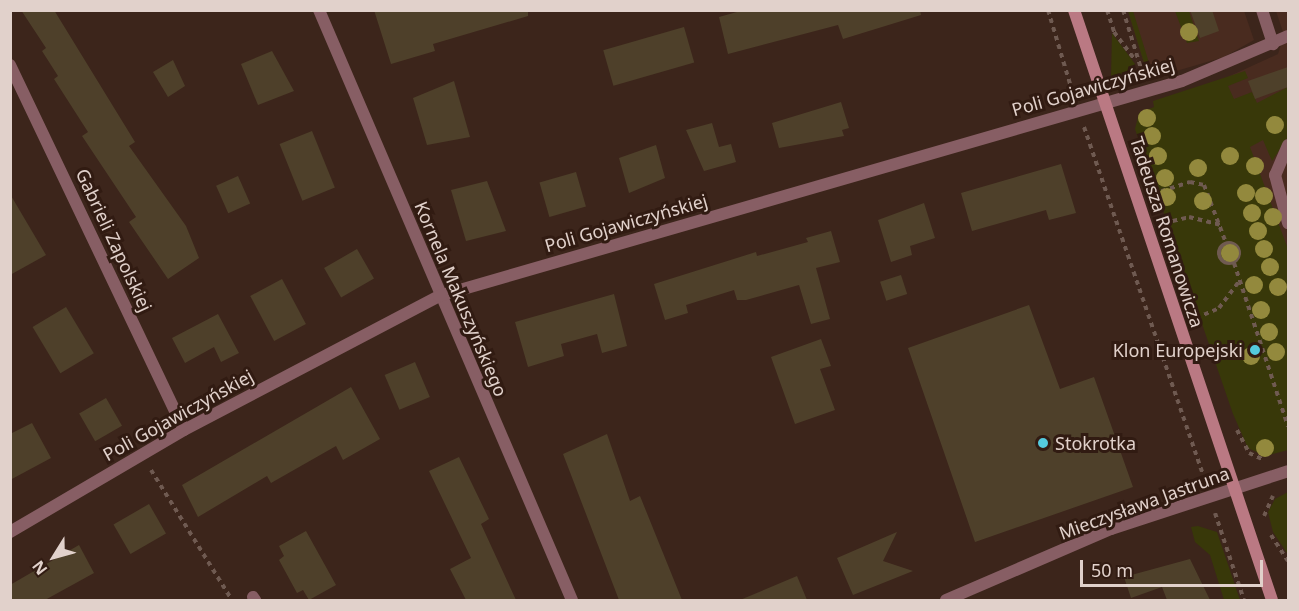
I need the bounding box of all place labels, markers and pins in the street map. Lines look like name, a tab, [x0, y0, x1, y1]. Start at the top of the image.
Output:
place label: Klon Europejski	[1113, 339, 1243, 361]
marker: Klon Europejski	[1248, 343, 1262, 357]
place label: Stokrotka	[1055, 432, 1136, 454]
marker: Stokrotka	[1036, 436, 1050, 450]

